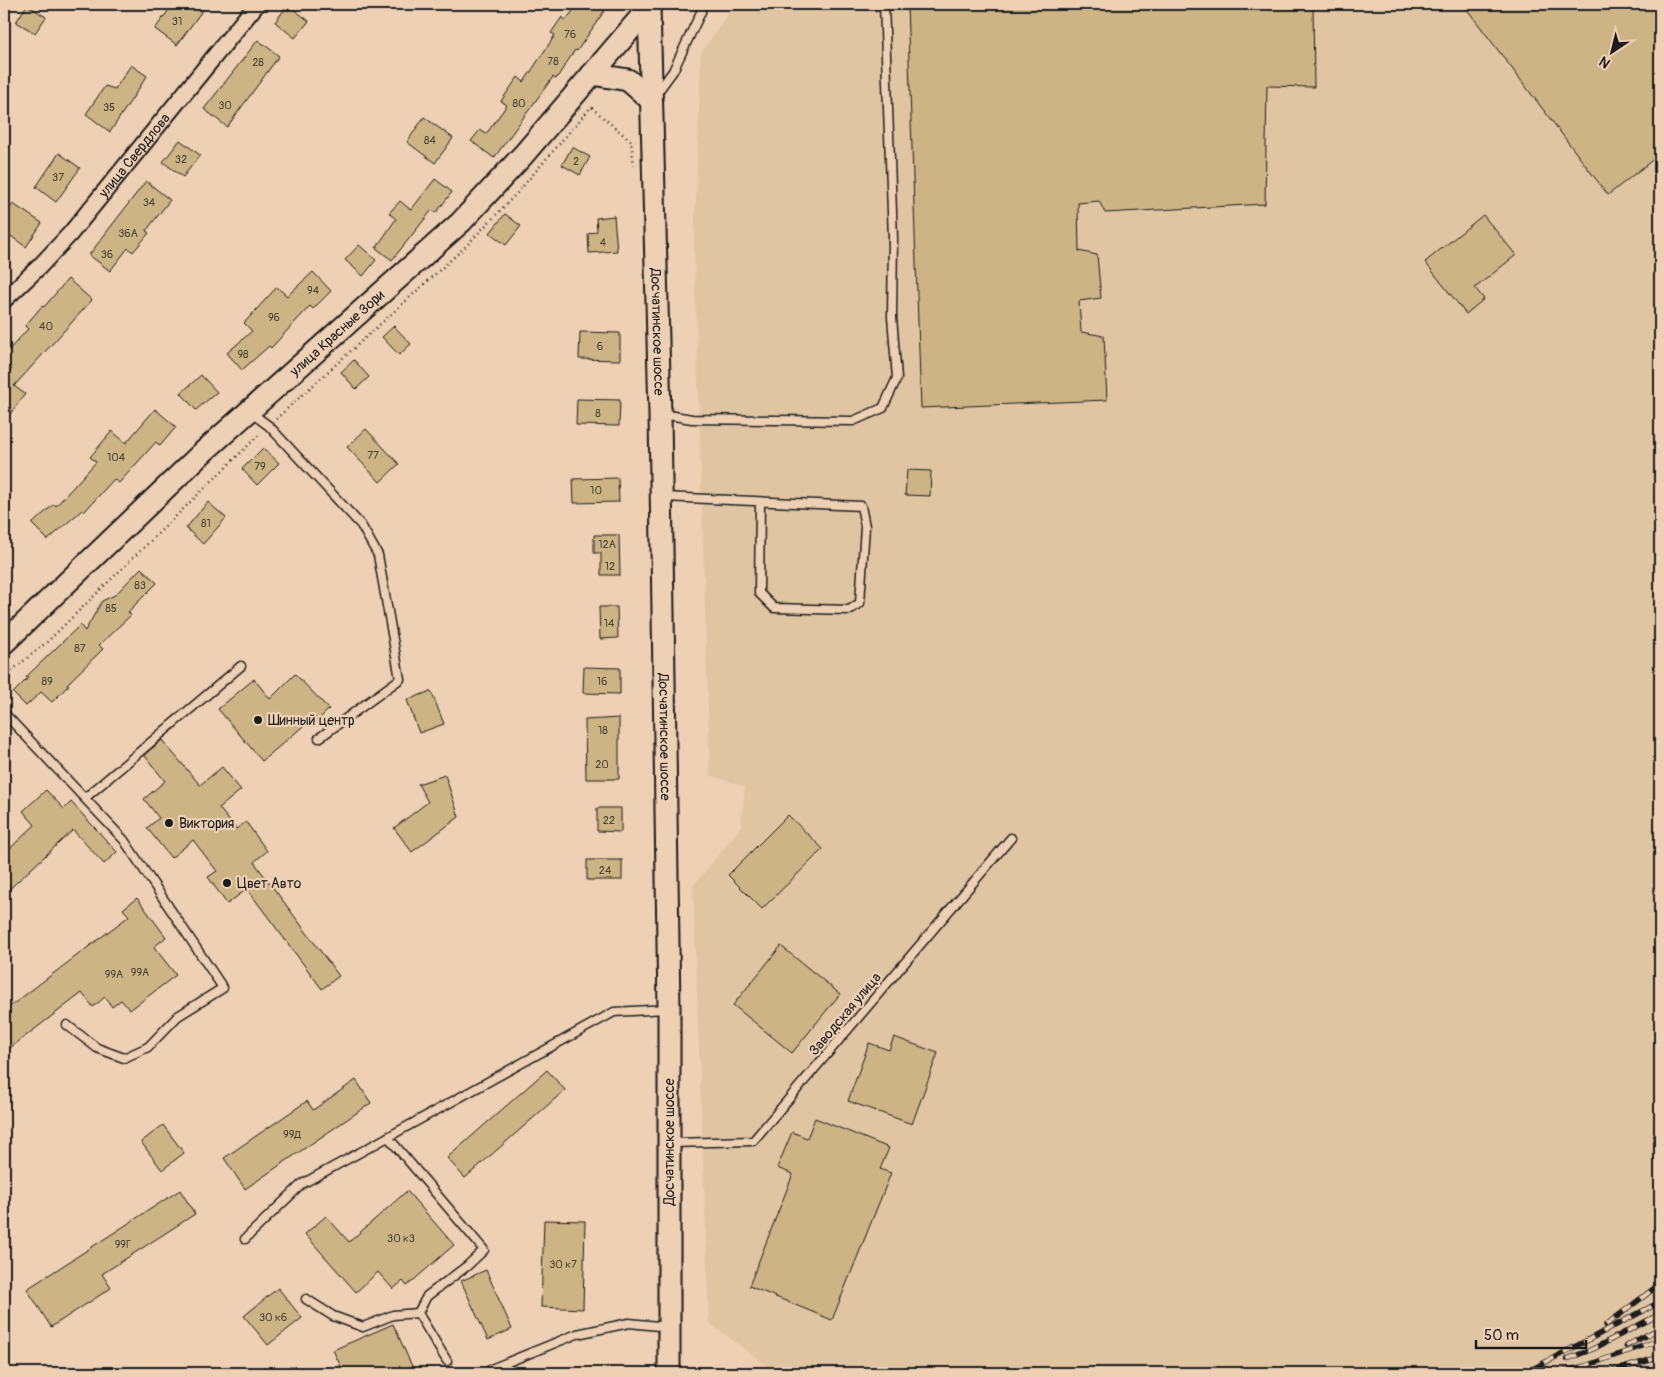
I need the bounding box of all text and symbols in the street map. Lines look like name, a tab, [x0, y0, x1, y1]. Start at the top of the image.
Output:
house number: 31	[172, 15, 182, 28]
house number: 76	[564, 28, 576, 41]
north arrow	[1586, 28, 1636, 78]
text: N	[1596, 53, 1614, 72]
house number: 78	[547, 55, 559, 68]
house number: 28	[252, 56, 264, 69]
house number: 80	[512, 97, 526, 110]
house number: 30	[218, 99, 232, 112]
house number: 35	[103, 101, 115, 114]
street label: улица Свердлова	[94, 110, 173, 202]
house number: 84	[424, 134, 437, 147]
house number: 32	[175, 153, 187, 166]
house number: 2	[573, 155, 579, 168]
house number: 37	[52, 171, 64, 184]
house number: 34	[143, 196, 156, 209]
house number: 36А	[118, 227, 138, 240]
house number: 4	[600, 236, 607, 249]
house number: 36	[101, 248, 113, 261]
street label: Досчатинское шоссе	[648, 267, 668, 396]
house number: 94	[307, 284, 320, 297]
street label: улица Красные Зори	[285, 286, 388, 380]
house number: 96	[268, 311, 280, 324]
house number: 40	[39, 320, 53, 333]
house number: 6	[597, 340, 603, 353]
house number: 98	[237, 348, 249, 361]
house number: 8	[595, 407, 601, 420]
house number: 77	[367, 449, 379, 462]
house number: 104	[107, 451, 126, 464]
house number: 79	[254, 460, 266, 473]
house number: 10	[590, 484, 602, 497]
house number: 81	[201, 517, 211, 530]
house number: 12А	[598, 538, 616, 551]
house number: 12	[605, 560, 615, 573]
house number: 83	[134, 579, 146, 592]
house number: 85	[105, 602, 117, 615]
house number: 14	[604, 617, 615, 630]
house number: 87	[74, 642, 86, 655]
street label: Досчатинское шоссе	[655, 672, 674, 801]
house number: 89	[41, 675, 53, 688]
house number: 16	[597, 675, 607, 688]
place label: Шинный центр	[268, 712, 355, 729]
marker: Шинный центр	[252, 714, 264, 726]
house number: 18	[598, 724, 608, 737]
house number: 20	[595, 758, 609, 771]
house number: 22	[603, 814, 615, 827]
place label: Виктория	[179, 815, 234, 832]
marker: Виктория	[163, 817, 175, 829]
house number: 24	[599, 864, 612, 877]
place label: Цвет Авто	[237, 875, 302, 892]
marker: Цвет Авто	[221, 877, 233, 889]
house number: 99А	[131, 966, 149, 979]
house number: 99А	[105, 968, 123, 981]
street label: Заводская улица	[805, 969, 885, 1059]
street label: Досчатинское шоссе	[661, 1078, 678, 1207]
house number: 99Д	[283, 1128, 301, 1141]
house number: 30 к3	[387, 1232, 415, 1245]
house number: 99Г	[115, 1238, 131, 1251]
house number: 30 к7	[549, 1258, 577, 1271]
house number: 30 к6	[259, 1311, 287, 1324]
scale bar	[1476, 1317, 1586, 1349]
text: 50 m	[1484, 1326, 1519, 1345]

